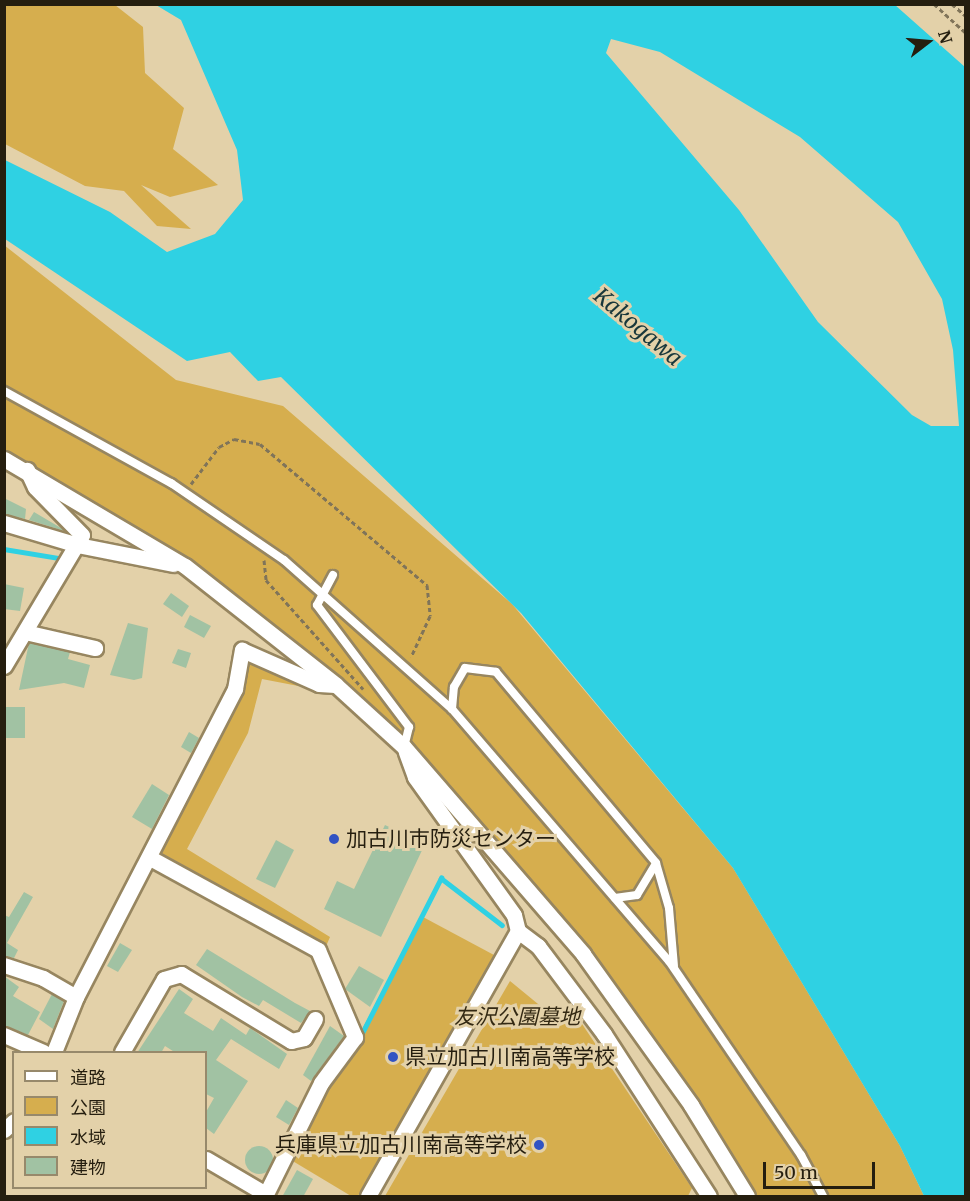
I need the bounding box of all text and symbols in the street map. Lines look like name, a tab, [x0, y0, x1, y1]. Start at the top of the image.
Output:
north arrow	[898, 12, 958, 72]
text: N	[934, 28, 957, 46]
water label: Kakogawa	[589, 283, 687, 371]
place label: 加古川市防災センター	[346, 826, 556, 852]
marker: 加古川市防災センター	[327, 832, 341, 846]
park label: 友沢公園墓地	[454, 1004, 580, 1030]
place label: 県立加古川南高等学校	[405, 1044, 615, 1070]
marker: 県立加古川南高等学校	[386, 1050, 400, 1064]
legend	[12, 1051, 207, 1189]
text: 道路	[70, 1066, 106, 1089]
text: 公園	[70, 1096, 106, 1119]
text: 水域	[70, 1126, 106, 1149]
place label: 兵庫県立加古川南高等学校	[275, 1132, 527, 1158]
marker: 兵庫県立加古川南高等学校	[532, 1138, 546, 1152]
scale bar	[766, 1150, 878, 1188]
text: 建物	[70, 1156, 106, 1179]
text: 50 m	[774, 1161, 818, 1184]

